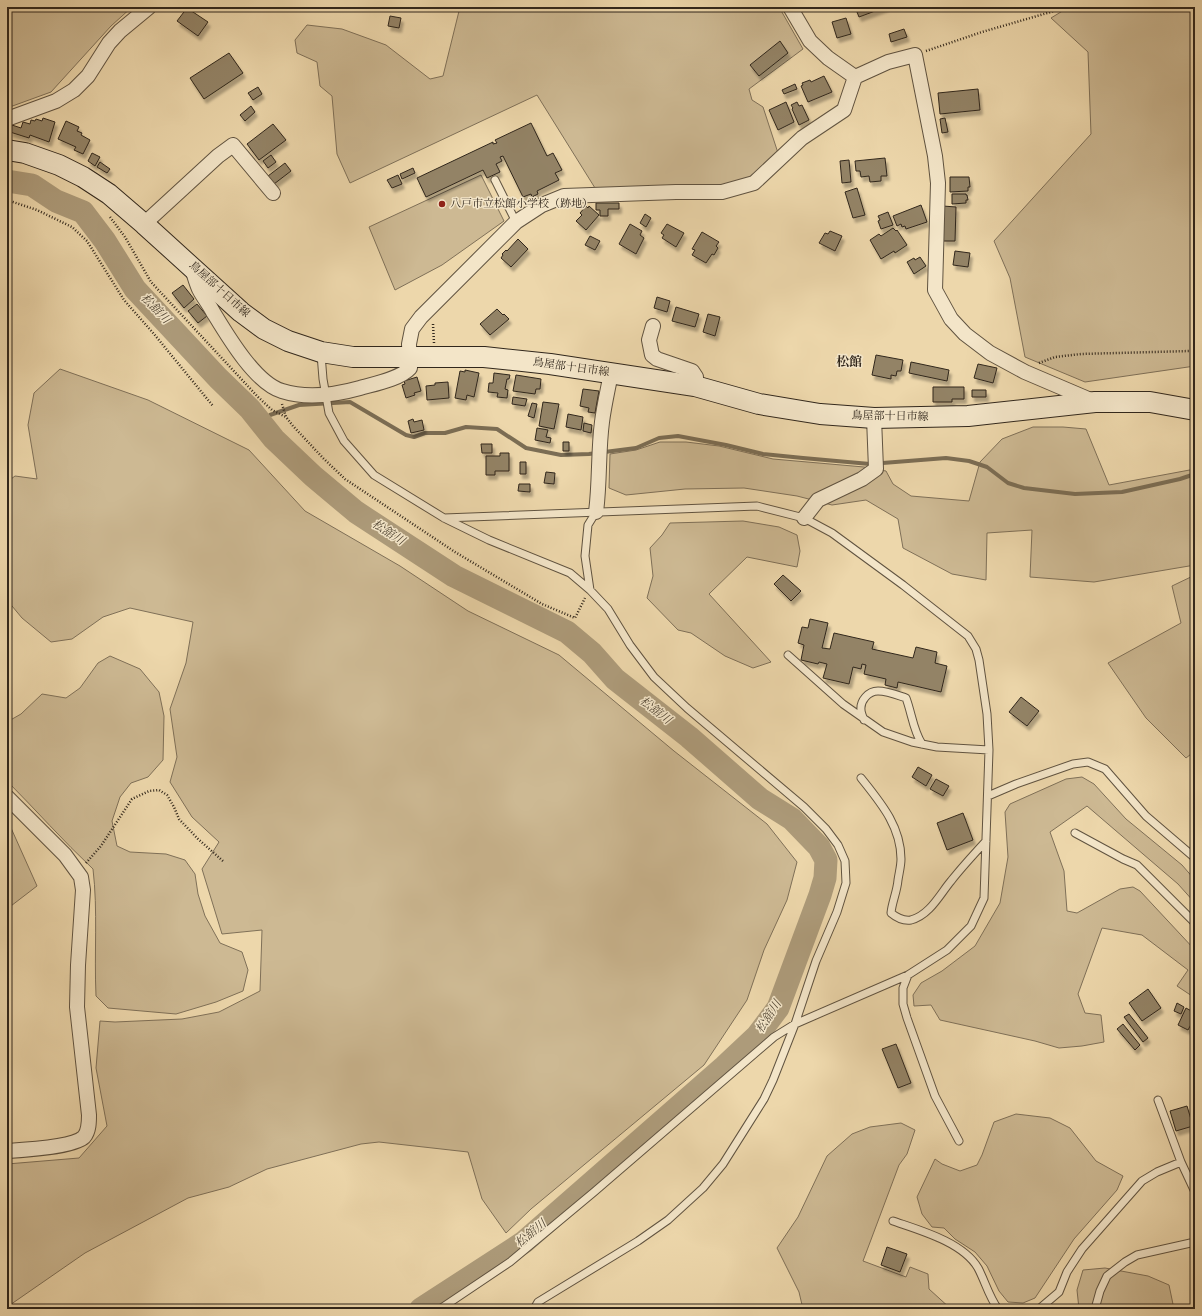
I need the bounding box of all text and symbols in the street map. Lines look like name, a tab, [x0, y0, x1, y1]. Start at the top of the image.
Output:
place label: 八戸市立松館小学校（跡地）	[450, 197, 593, 212]
marker: 八戸市立松館小学校（跡地）	[437, 199, 447, 209]
street label: 鳥屋部十日市線	[185, 259, 253, 321]
water label: 松舘川	[137, 290, 175, 329]
district label: 松館	[836, 354, 862, 372]
street label: 鳥屋部十日市線	[532, 355, 610, 381]
street label: 鳥屋部十日市線	[851, 409, 929, 425]
water label: 松舘川	[369, 516, 409, 551]
water label: 松舘川	[636, 694, 676, 730]
water label: 松舘川	[752, 996, 787, 1036]
water label: 松舘川	[512, 1215, 552, 1252]

